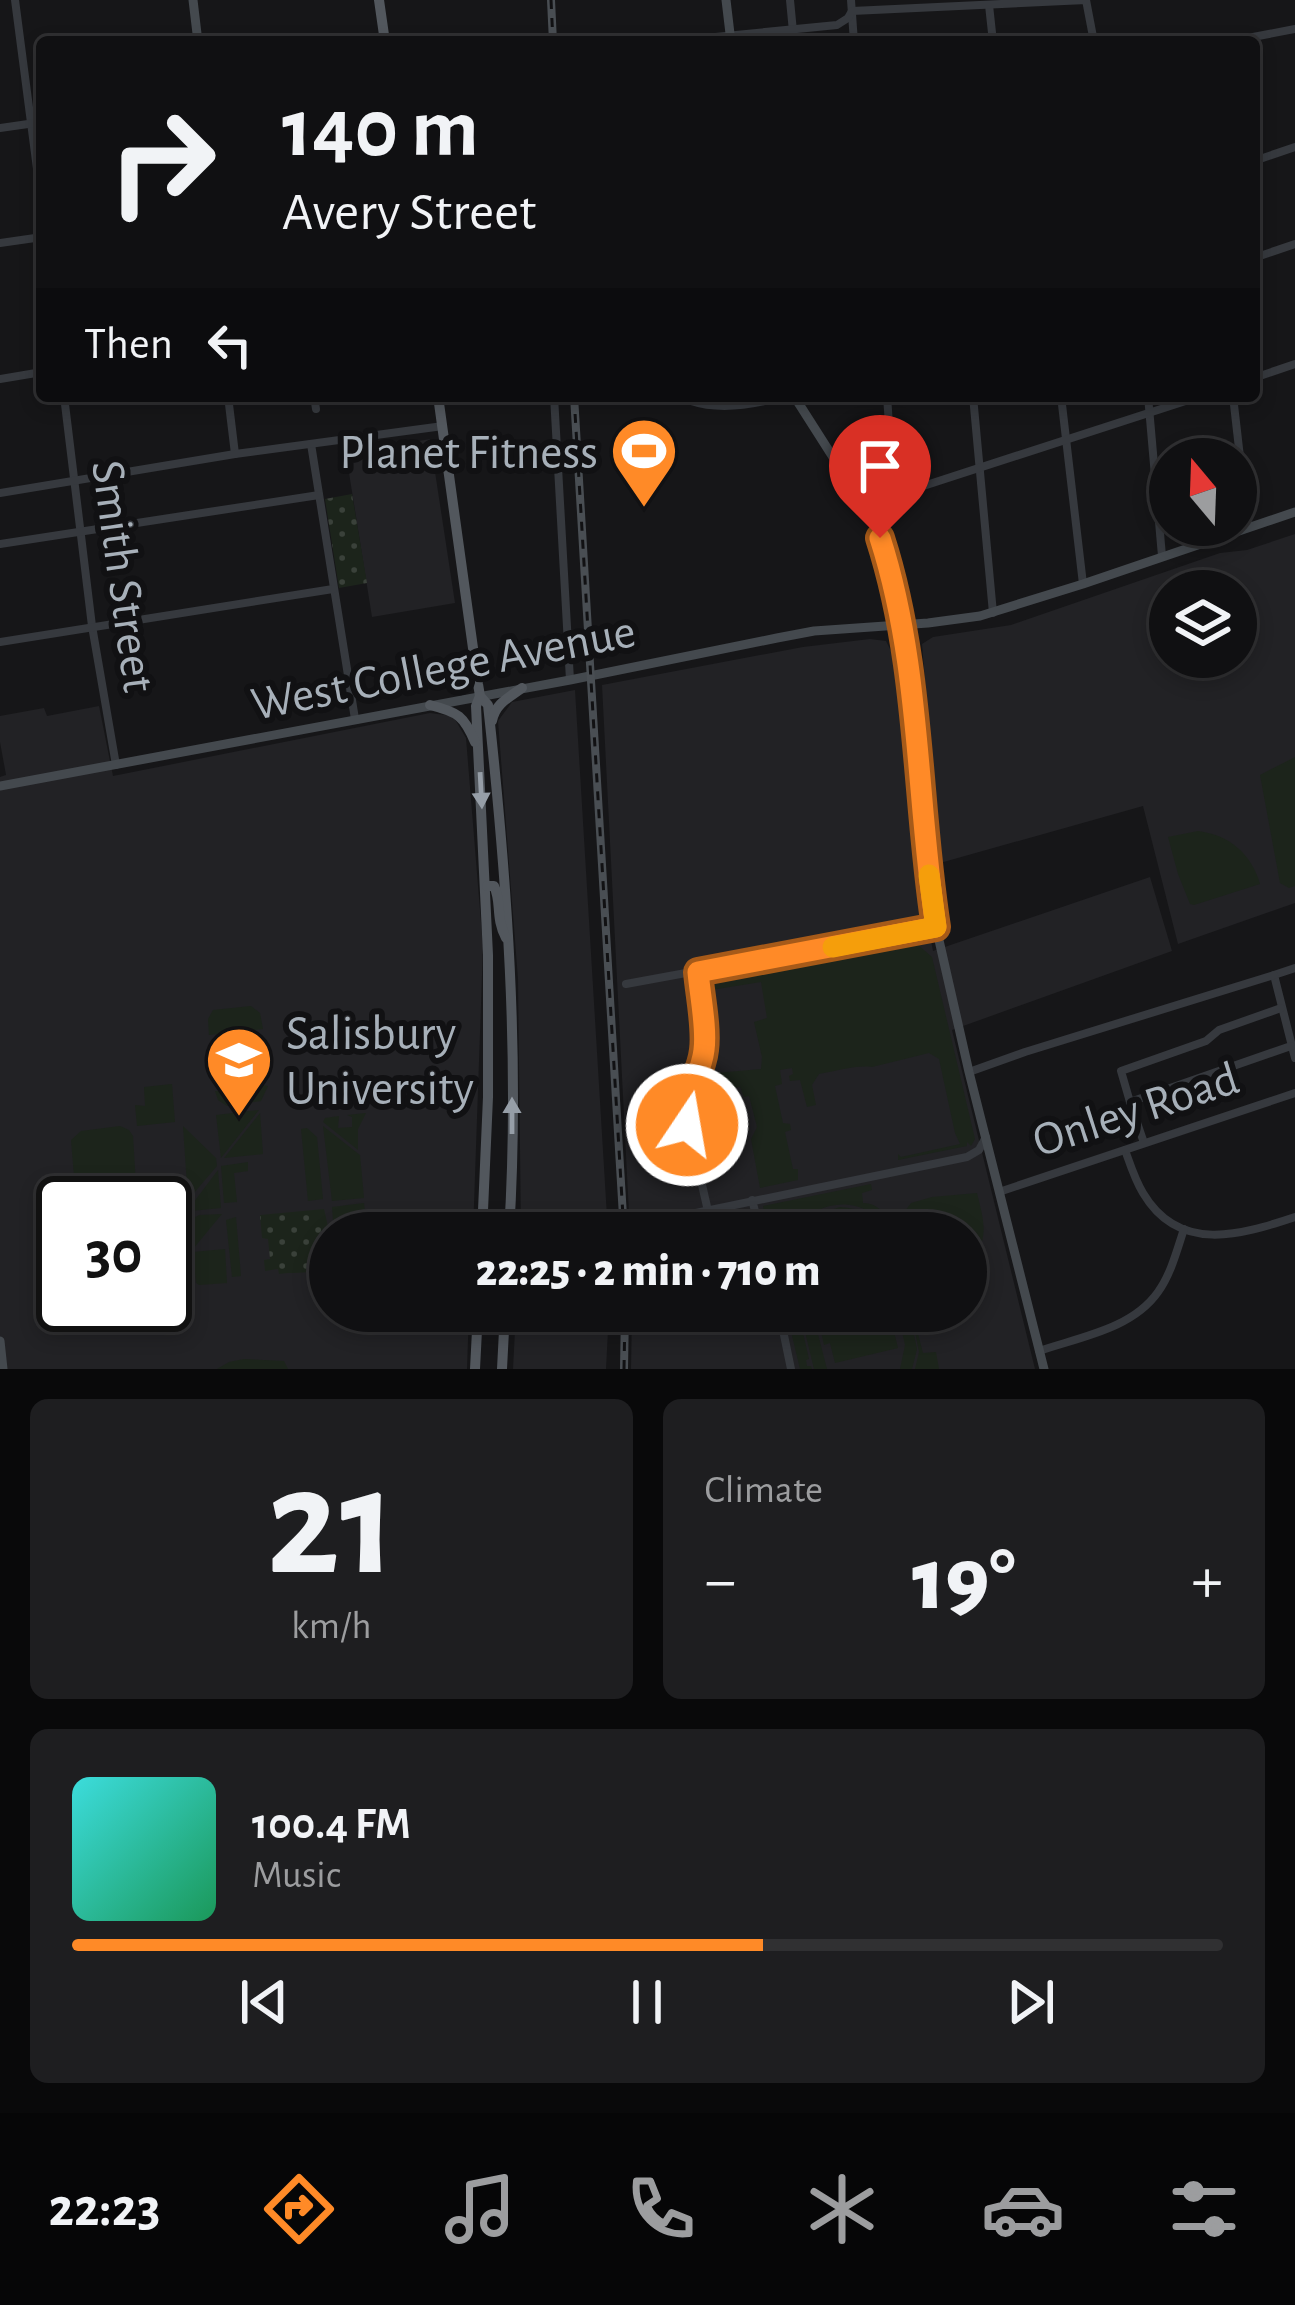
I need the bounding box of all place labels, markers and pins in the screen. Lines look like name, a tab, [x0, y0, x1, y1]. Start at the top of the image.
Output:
pin	[829, 415, 931, 538]
sports icon: Planet Fitness	[609, 416, 679, 510]
place label: Planet Fitness	[339, 430, 598, 478]
place label: Salisbury University	[286, 1011, 474, 1114]
school or university icon: Salisbury University	[204, 1025, 274, 1119]

